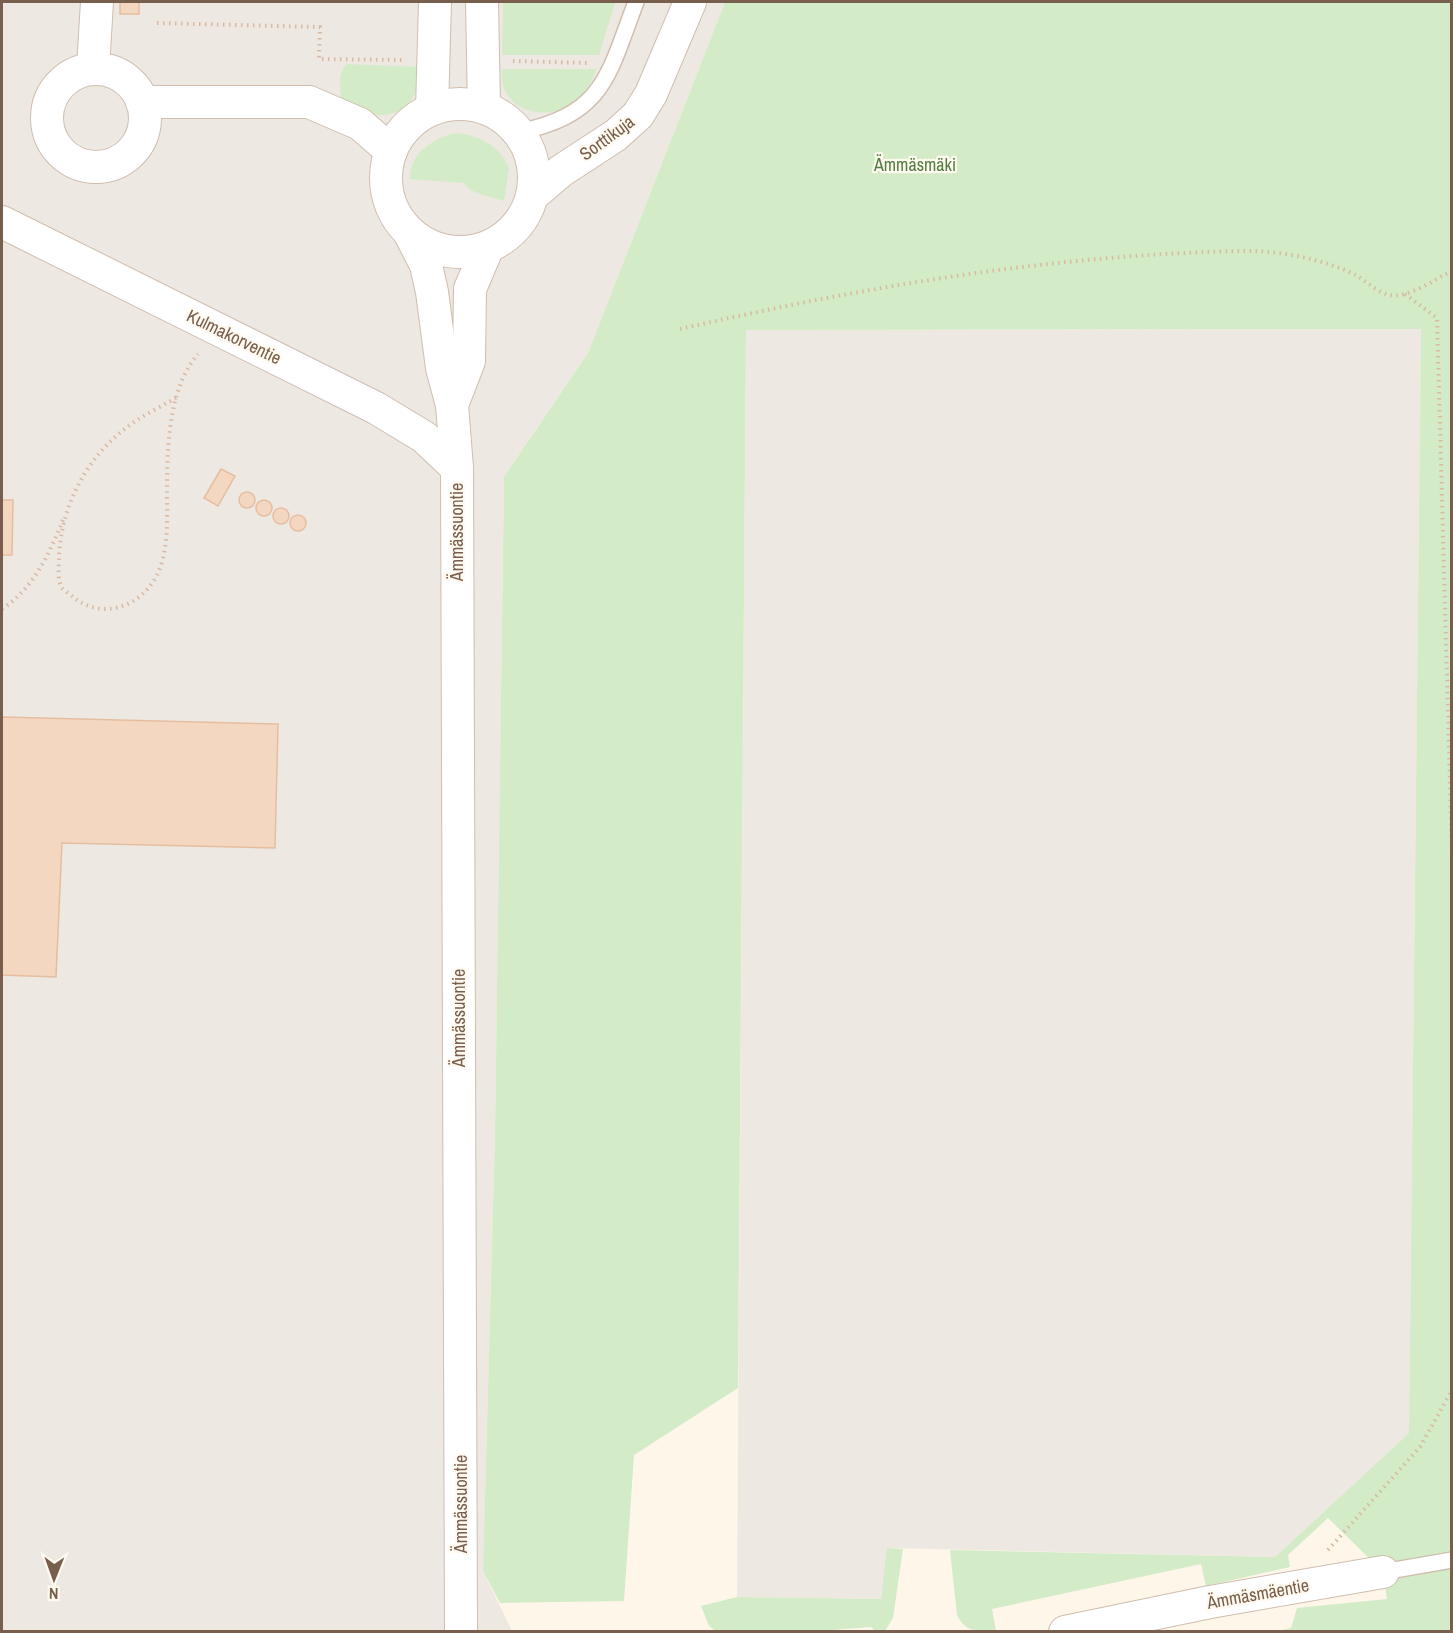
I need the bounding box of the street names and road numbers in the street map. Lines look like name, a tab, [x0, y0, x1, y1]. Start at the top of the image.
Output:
street label: Sorttikuja	[574, 109, 639, 166]
street label: Kulmakorventie	[183, 303, 286, 370]
street label: Ämmässuontie	[444, 483, 469, 582]
street label: Ämmässuontie	[446, 969, 471, 1068]
street label: Ämmässuontie	[448, 1455, 473, 1554]
street label: Ämmäsmäentie	[1204, 1572, 1311, 1615]

